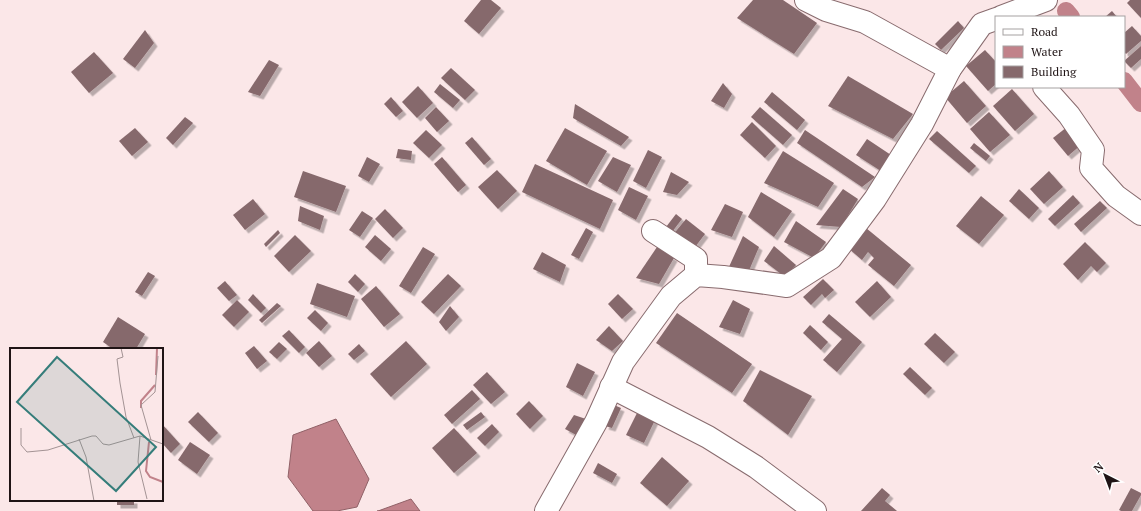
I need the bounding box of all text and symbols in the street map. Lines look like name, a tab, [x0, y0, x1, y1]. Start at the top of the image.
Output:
legend	[995, 16, 1125, 88]
text: Road	[1031, 24, 1058, 39]
text: Water	[1031, 44, 1063, 59]
text: Building	[1031, 64, 1077, 79]
inset map	[10, 348, 163, 501]
north arrow	[1085, 455, 1125, 495]
text: N	[1091, 459, 1107, 476]

